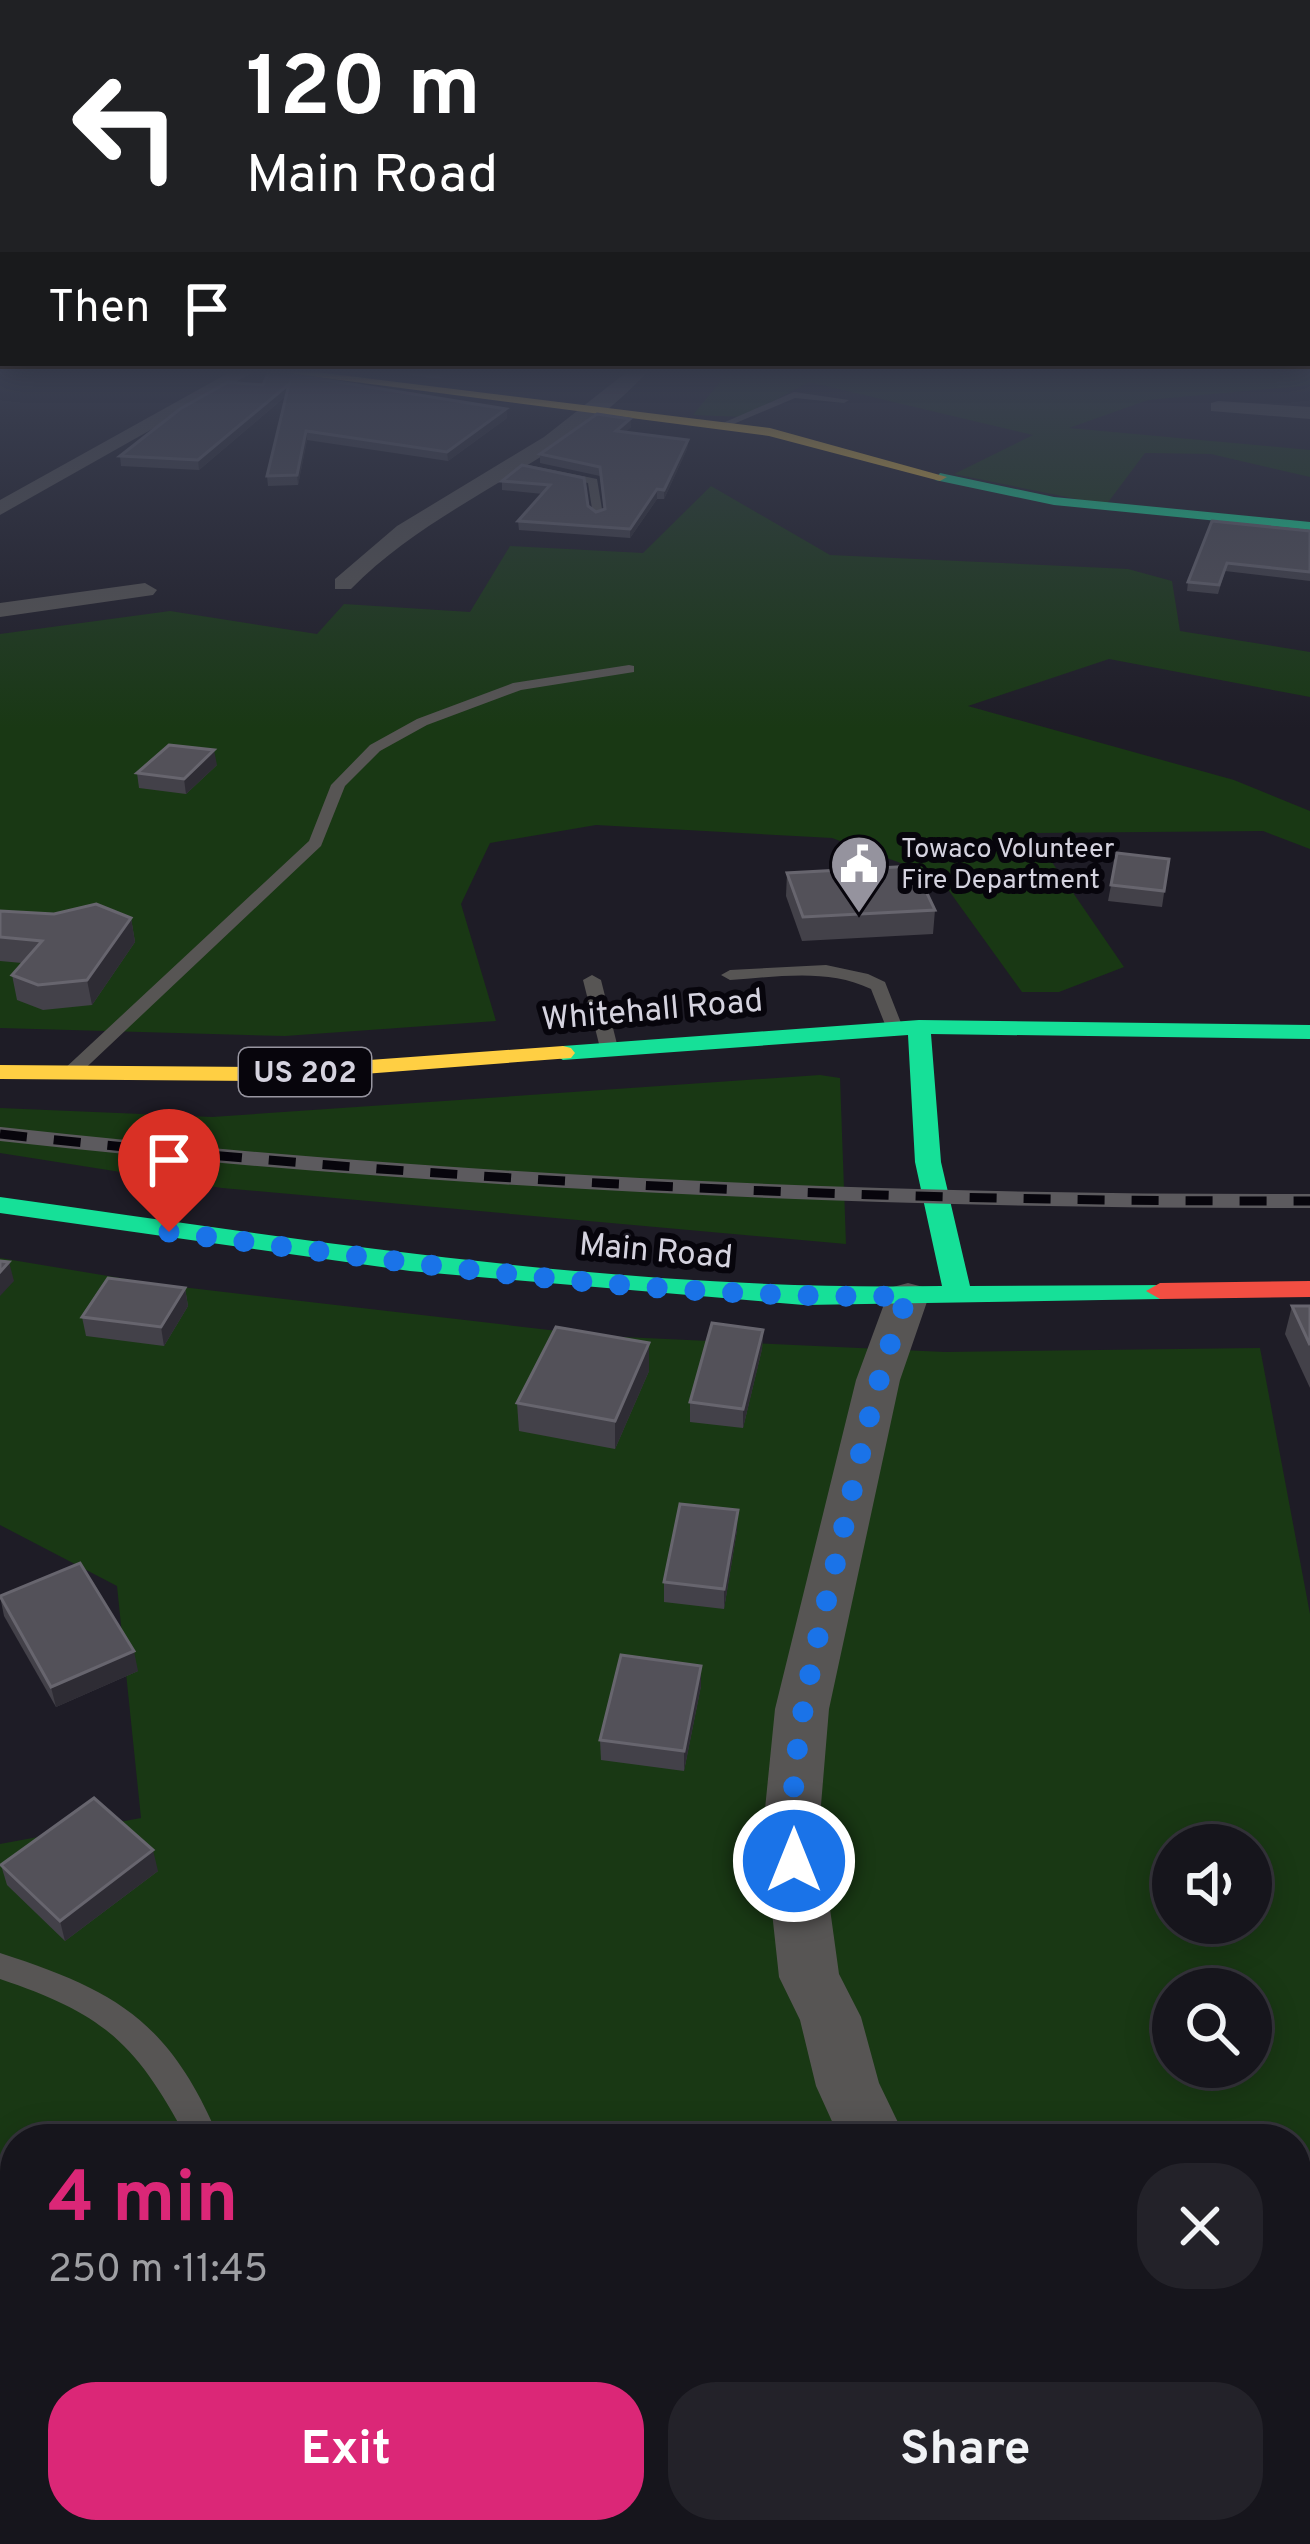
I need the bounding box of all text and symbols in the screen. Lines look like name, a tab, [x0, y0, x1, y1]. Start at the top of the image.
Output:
text: 120 m	[246, 39, 481, 145]
icon: left	[48, 48, 204, 204]
text: Main Road	[246, 143, 498, 212]
icon: arrive	[174, 276, 240, 342]
text: Then	[48, 281, 150, 338]
public building icon: Towaco Volunteer Fire Department	[828, 833, 890, 915]
place label: Towaco Volunteer Fire Department	[901, 833, 1114, 898]
street label: Whitehall Road	[540, 981, 765, 1043]
road number: US 202	[239, 1048, 371, 1096]
pin	[118, 1109, 220, 1232]
icon: arrive	[136, 1127, 202, 1193]
street label: Main Road	[577, 1225, 734, 1281]
position arrow	[731, 1798, 857, 1924]
map controls	[1152, 1824, 1272, 2088]
button: sound	[1152, 1824, 1272, 1944]
button: search	[1152, 1968, 1272, 2088]
text: 4 min	[48, 2156, 238, 2248]
button: close	[1137, 2163, 1263, 2289]
text: 250 m · 11:45	[48, 2247, 268, 2296]
button: Exit	[48, 2382, 644, 2520]
button: Share	[668, 2382, 1263, 2520]

